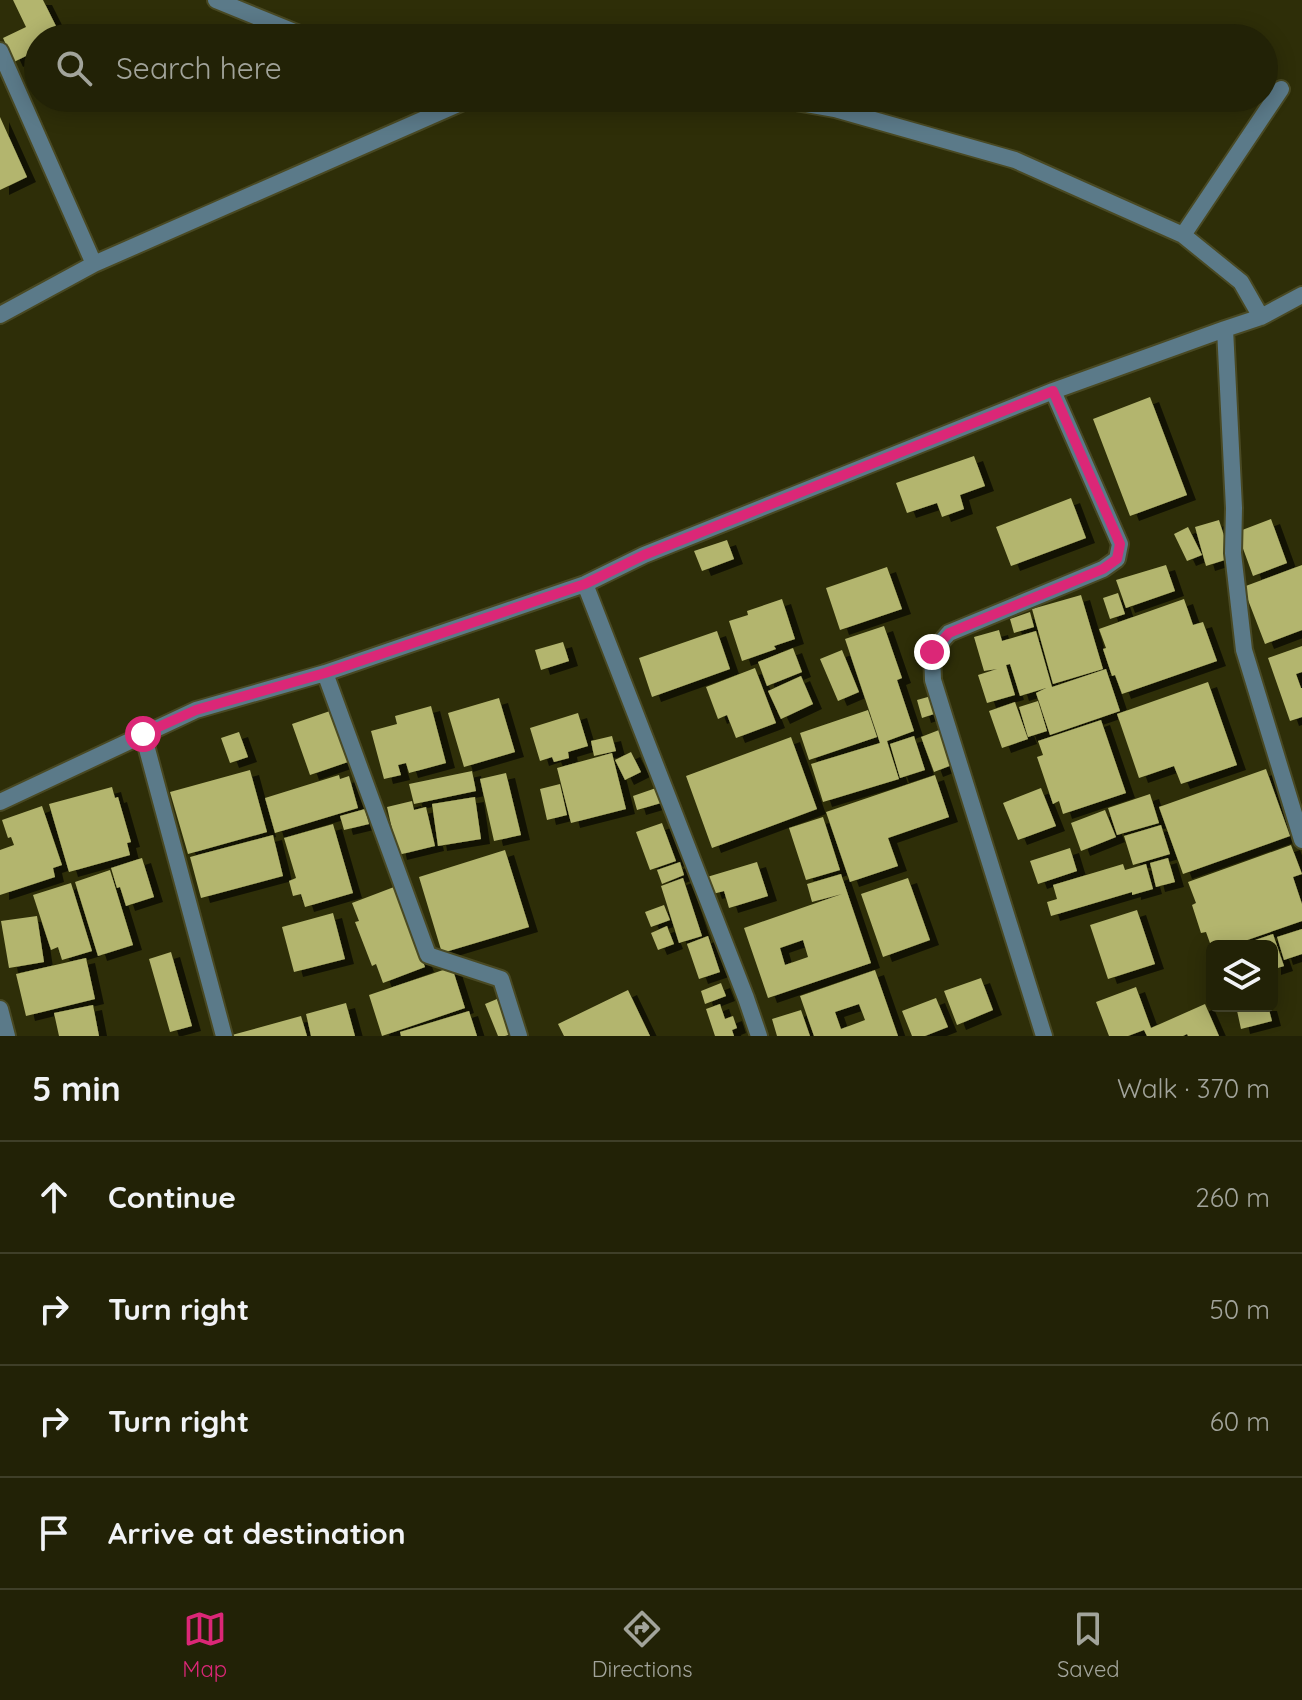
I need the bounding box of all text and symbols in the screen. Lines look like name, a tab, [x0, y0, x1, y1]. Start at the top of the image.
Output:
search box	[24, 24, 1278, 112]
icon: search	[52, 46, 96, 90]
text: Search here	[116, 49, 282, 87]
route end	[914, 634, 950, 670]
route start	[125, 716, 161, 752]
map controls	[1206, 940, 1278, 1012]
button: layers	[1206, 940, 1278, 1012]
text: 5 min	[32, 1067, 121, 1110]
text: Walk · 370 m	[1117, 1072, 1270, 1105]
icon: ahead	[32, 1175, 76, 1219]
text: Continue	[108, 1178, 236, 1216]
text: 260 m	[1195, 1181, 1270, 1214]
icon: right	[32, 1287, 76, 1331]
text: Turn right	[108, 1290, 249, 1328]
text: 50 m	[1210, 1293, 1270, 1326]
icon: right	[32, 1399, 76, 1443]
text: Turn right	[108, 1402, 249, 1440]
text: 60 m	[1210, 1405, 1270, 1438]
icon: arrive	[32, 1511, 76, 1555]
text: Arrive at destination	[108, 1514, 406, 1552]
tab: Map	[182, 1607, 227, 1683]
tab: Directions	[592, 1607, 692, 1683]
tab: Saved	[1057, 1607, 1120, 1683]

